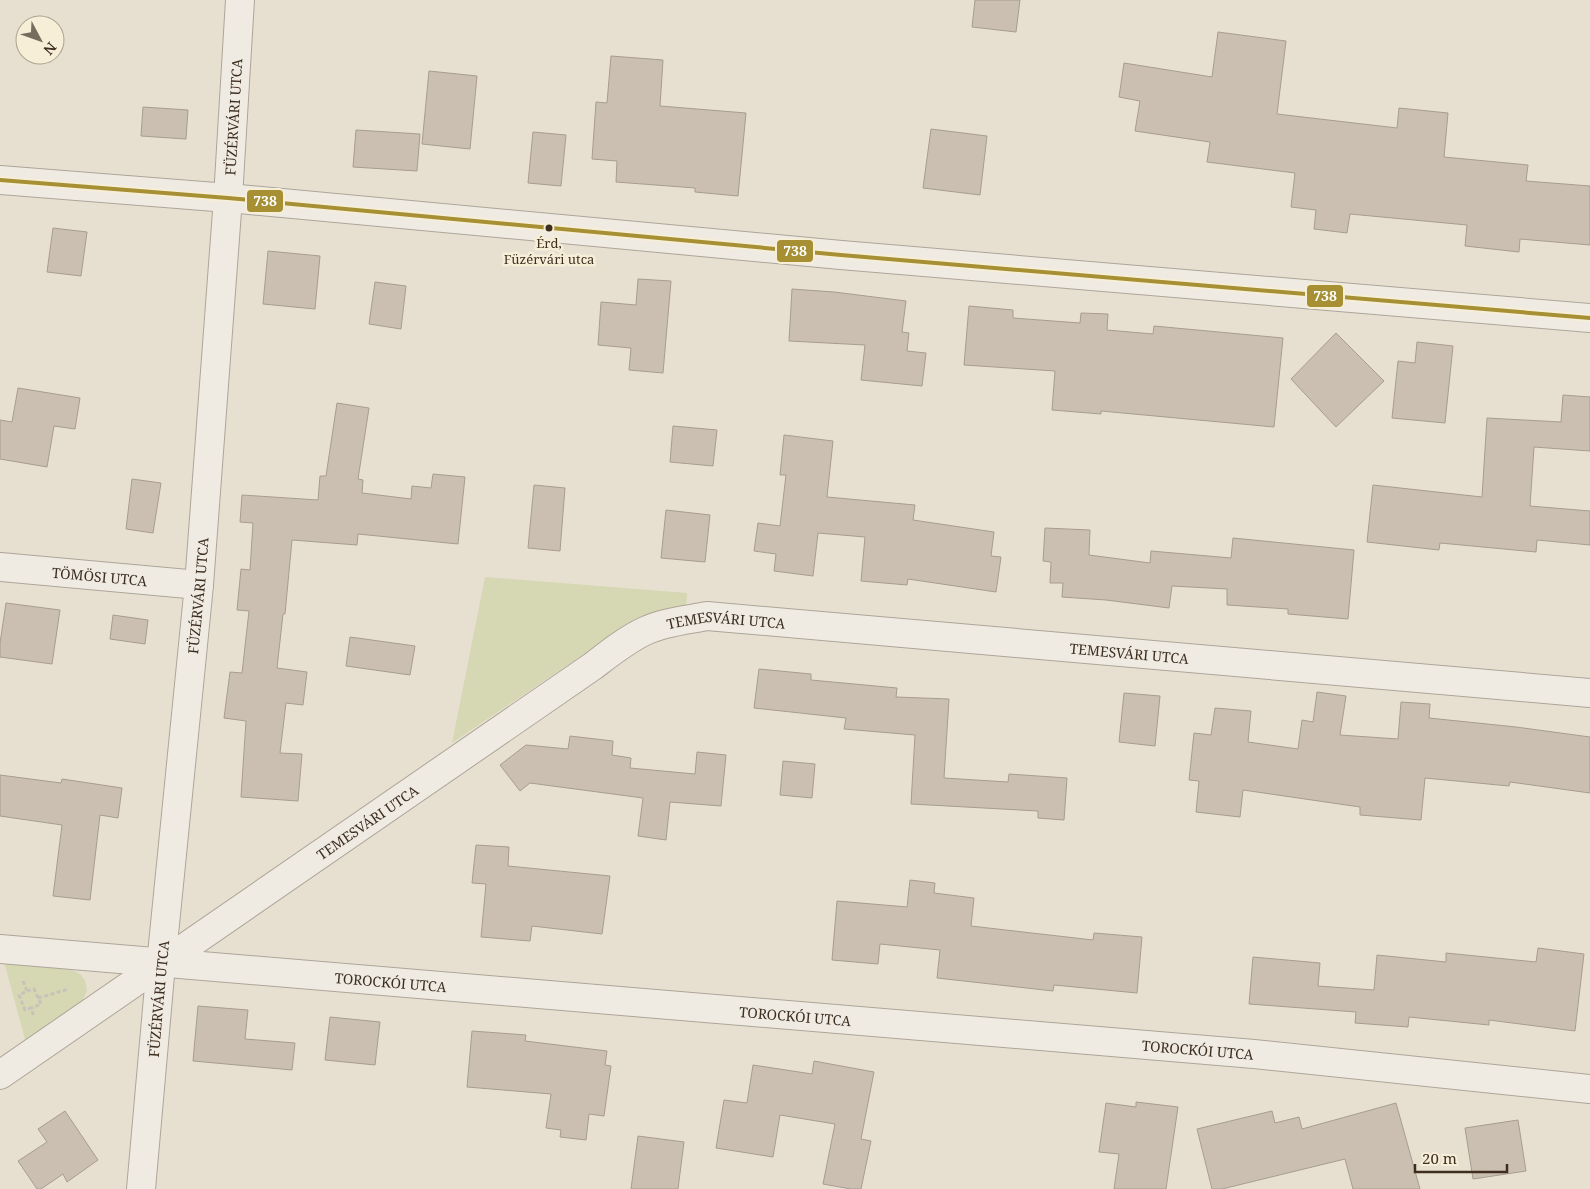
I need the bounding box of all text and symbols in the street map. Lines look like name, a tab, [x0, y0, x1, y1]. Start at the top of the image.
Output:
north arrow	[15, 15, 65, 65]
text: N	[39, 38, 61, 59]
street label: FÜZÉRVÁRI UTCA	[220, 58, 246, 176]
line badge: 738	[246, 189, 284, 213]
text: 738	[253, 191, 277, 210]
marker: Érd, Füzérvári utca	[544, 223, 554, 233]
place label: Érd, Füzérvári utca	[504, 234, 594, 268]
line badge: 738	[776, 239, 814, 263]
text: 738	[783, 241, 807, 260]
line badge: 738	[1306, 284, 1344, 308]
text: 738	[1313, 286, 1337, 305]
street label: FÜZÉRVÁRI UTCA	[183, 537, 212, 655]
street label: TÖMÖSI UTCA	[51, 562, 148, 590]
street label: TEMESVÁRI UTCA	[665, 606, 786, 633]
street label: TEMESVÁRI UTCA	[1069, 638, 1190, 667]
street label: TEMESVÁRI UTCA	[313, 780, 422, 864]
street label: FÜZÉRVÁRI UTCA	[143, 939, 173, 1058]
street label: TOROCKÓI UTCA	[334, 968, 447, 996]
street label: TOROCKÓI UTCA	[739, 1001, 852, 1030]
street label: TOROCKÓI UTCA	[1141, 1035, 1255, 1063]
scale bar	[1415, 1142, 1508, 1174]
text: 20 m	[1422, 1148, 1457, 1168]

